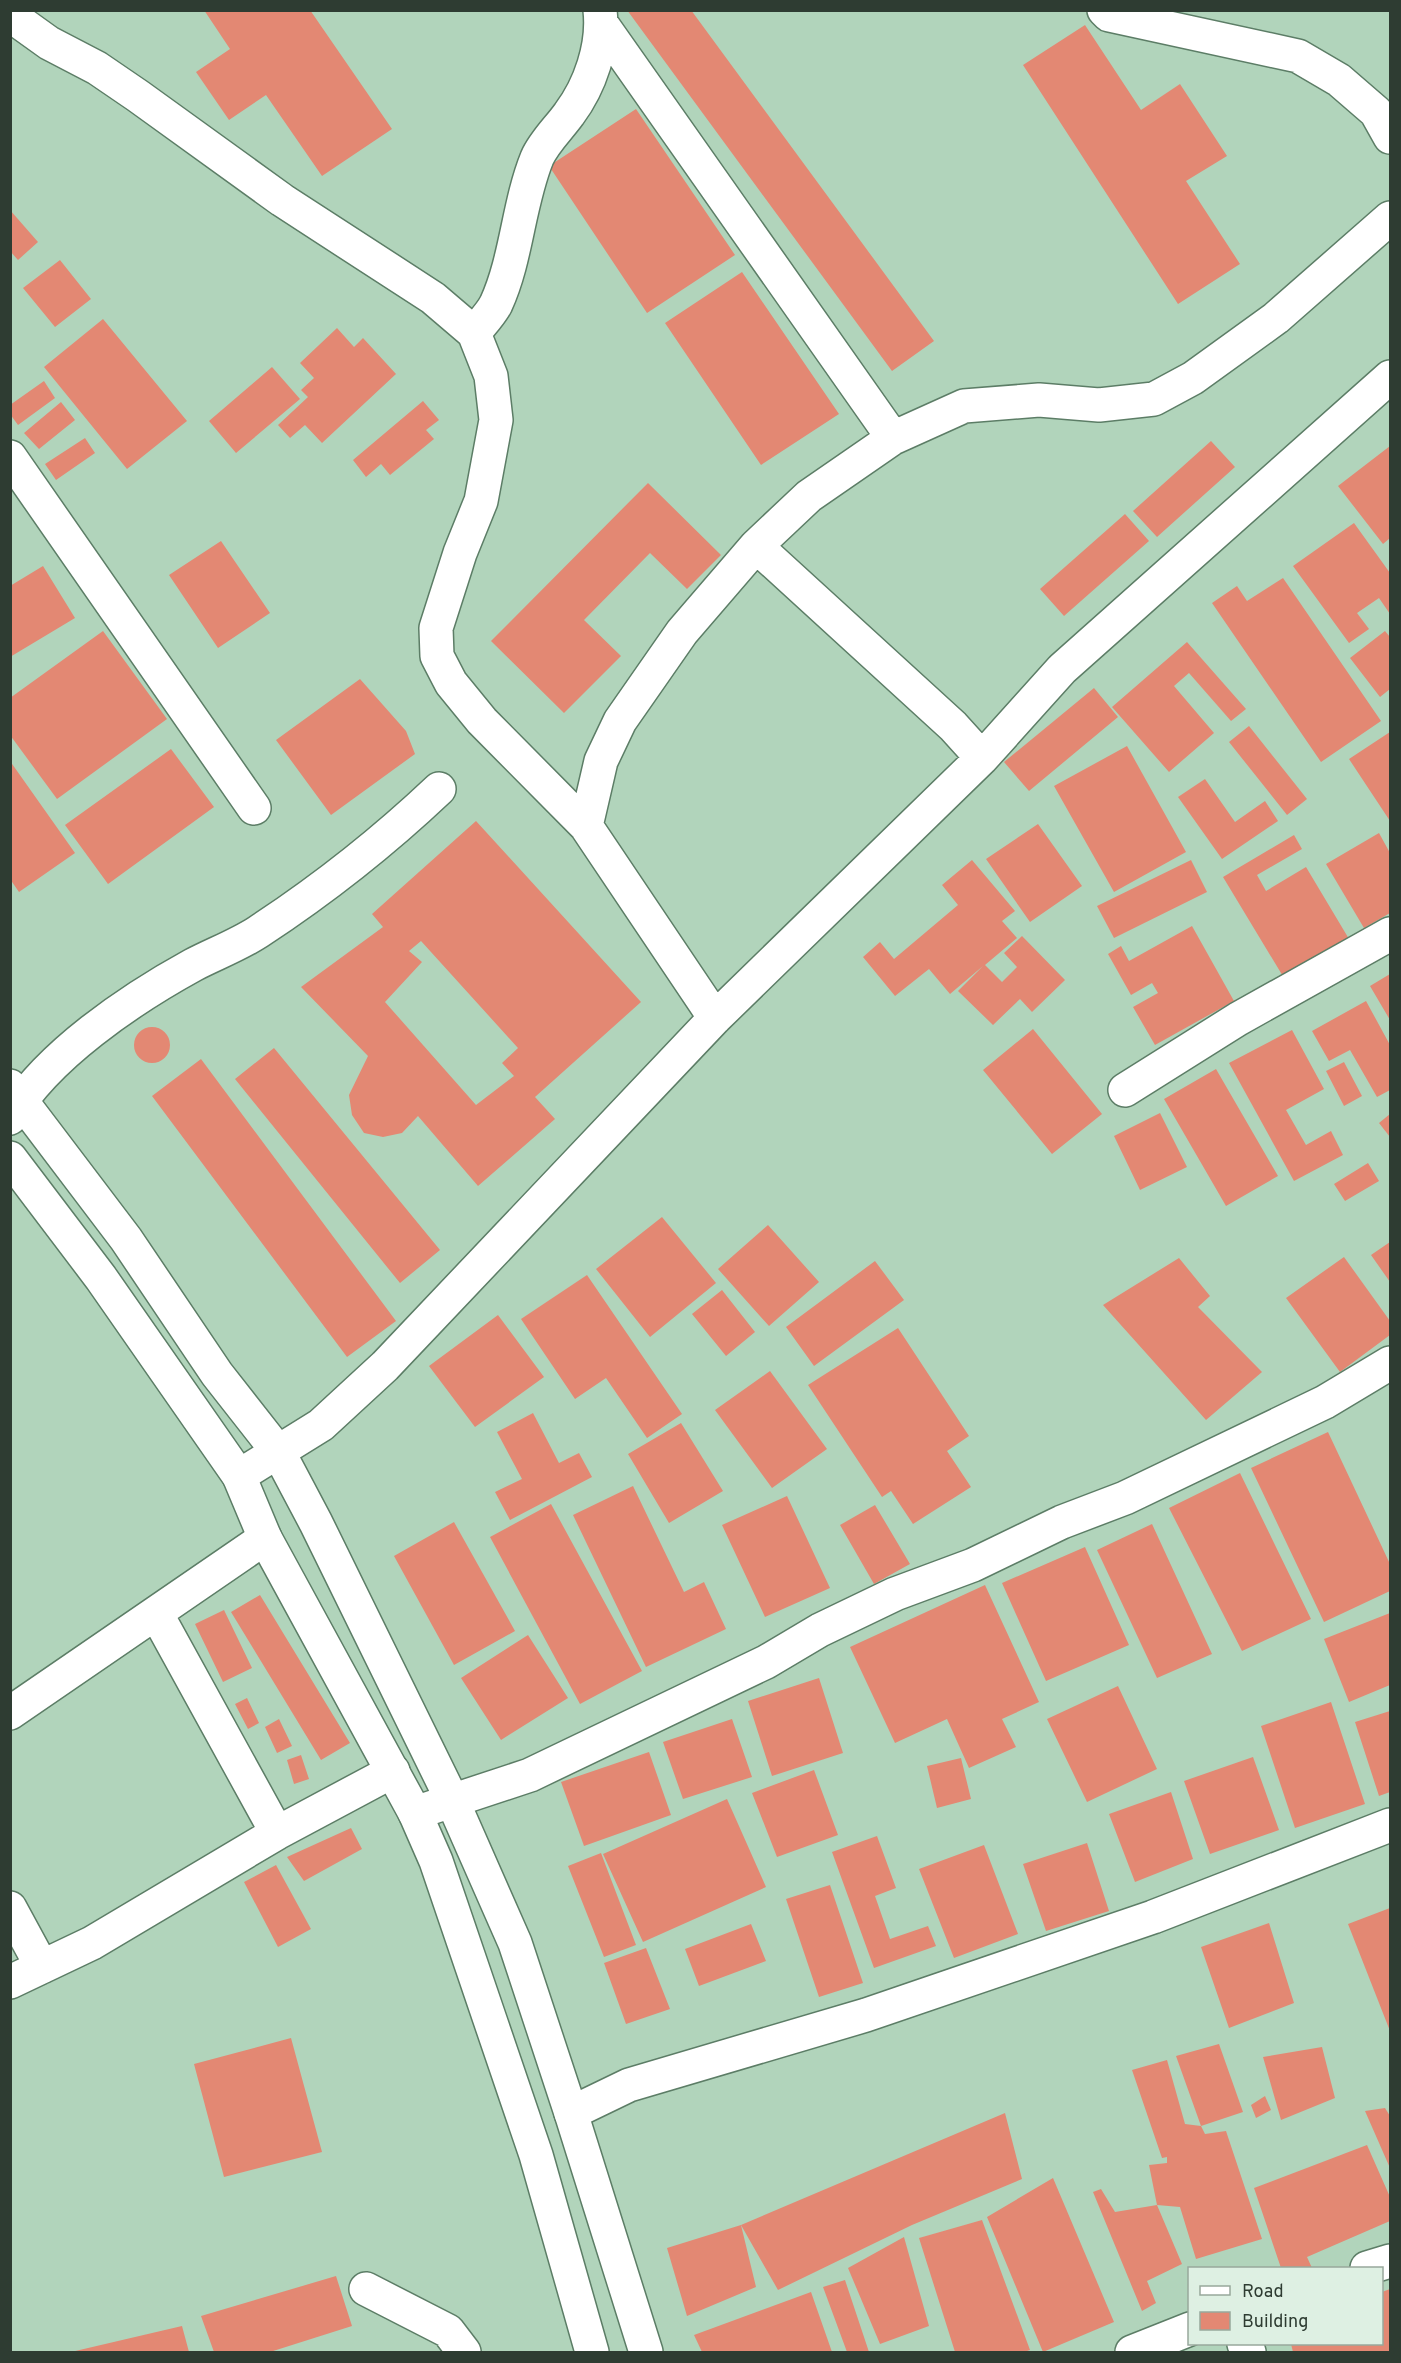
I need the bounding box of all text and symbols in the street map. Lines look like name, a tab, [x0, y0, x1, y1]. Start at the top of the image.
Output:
legend	[1188, 2267, 1383, 2345]
text: Road	[1242, 2281, 1284, 2304]
text: Building	[1242, 2311, 1308, 2334]

